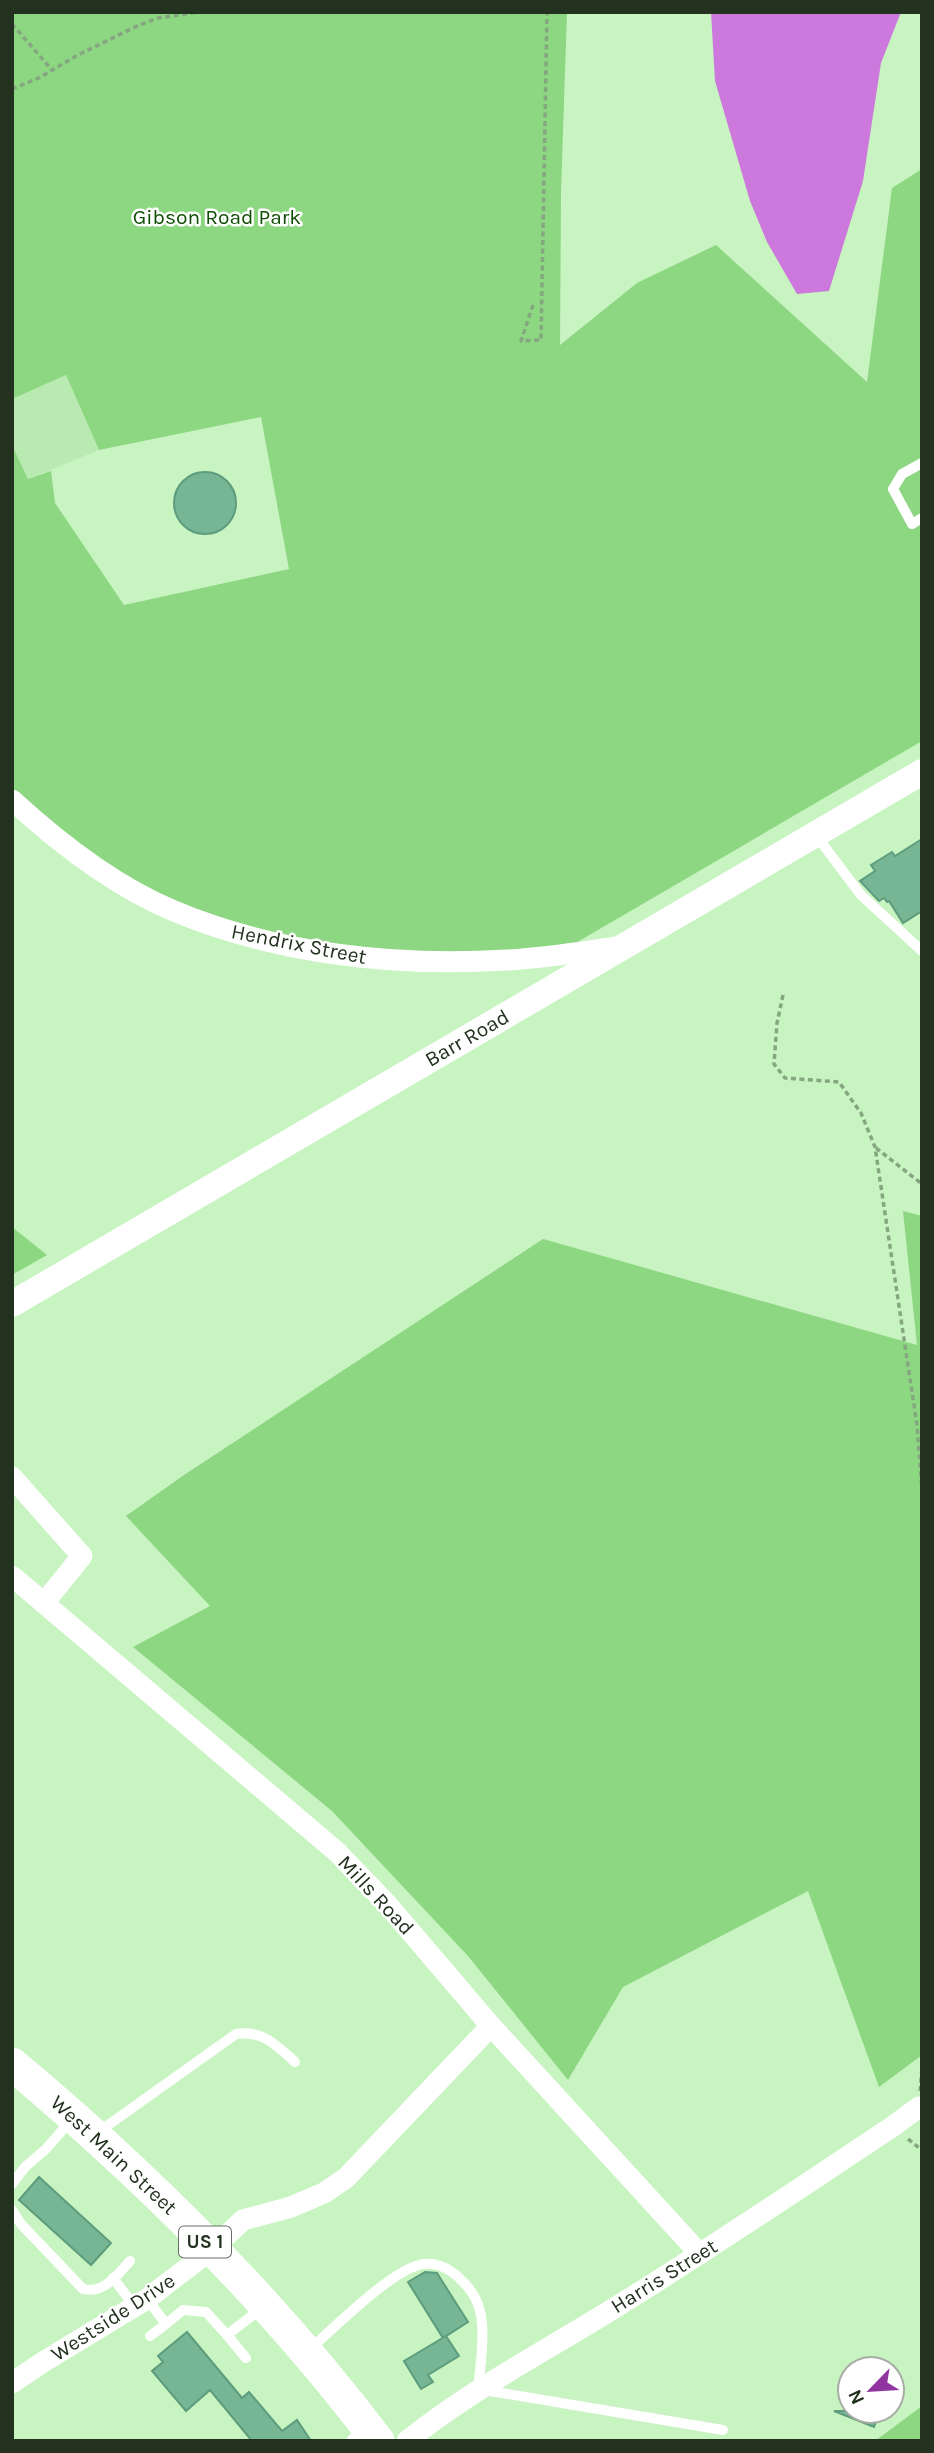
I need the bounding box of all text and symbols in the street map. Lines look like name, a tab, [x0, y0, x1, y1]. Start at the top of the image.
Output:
park label: Gibson Road Park	[133, 205, 301, 229]
street label: Hendrix Street	[229, 919, 369, 969]
street label: Barr Road	[421, 1004, 513, 1072]
street label: Mills Road	[333, 1850, 419, 1940]
street label: West Main Street	[46, 2090, 182, 2220]
road number: US 1	[179, 2226, 231, 2258]
street label: Harris Street	[606, 2234, 722, 2318]
street label: Westside Drive	[47, 2268, 179, 2366]
north arrow	[836, 2355, 906, 2425]
text: N	[844, 2386, 869, 2408]

